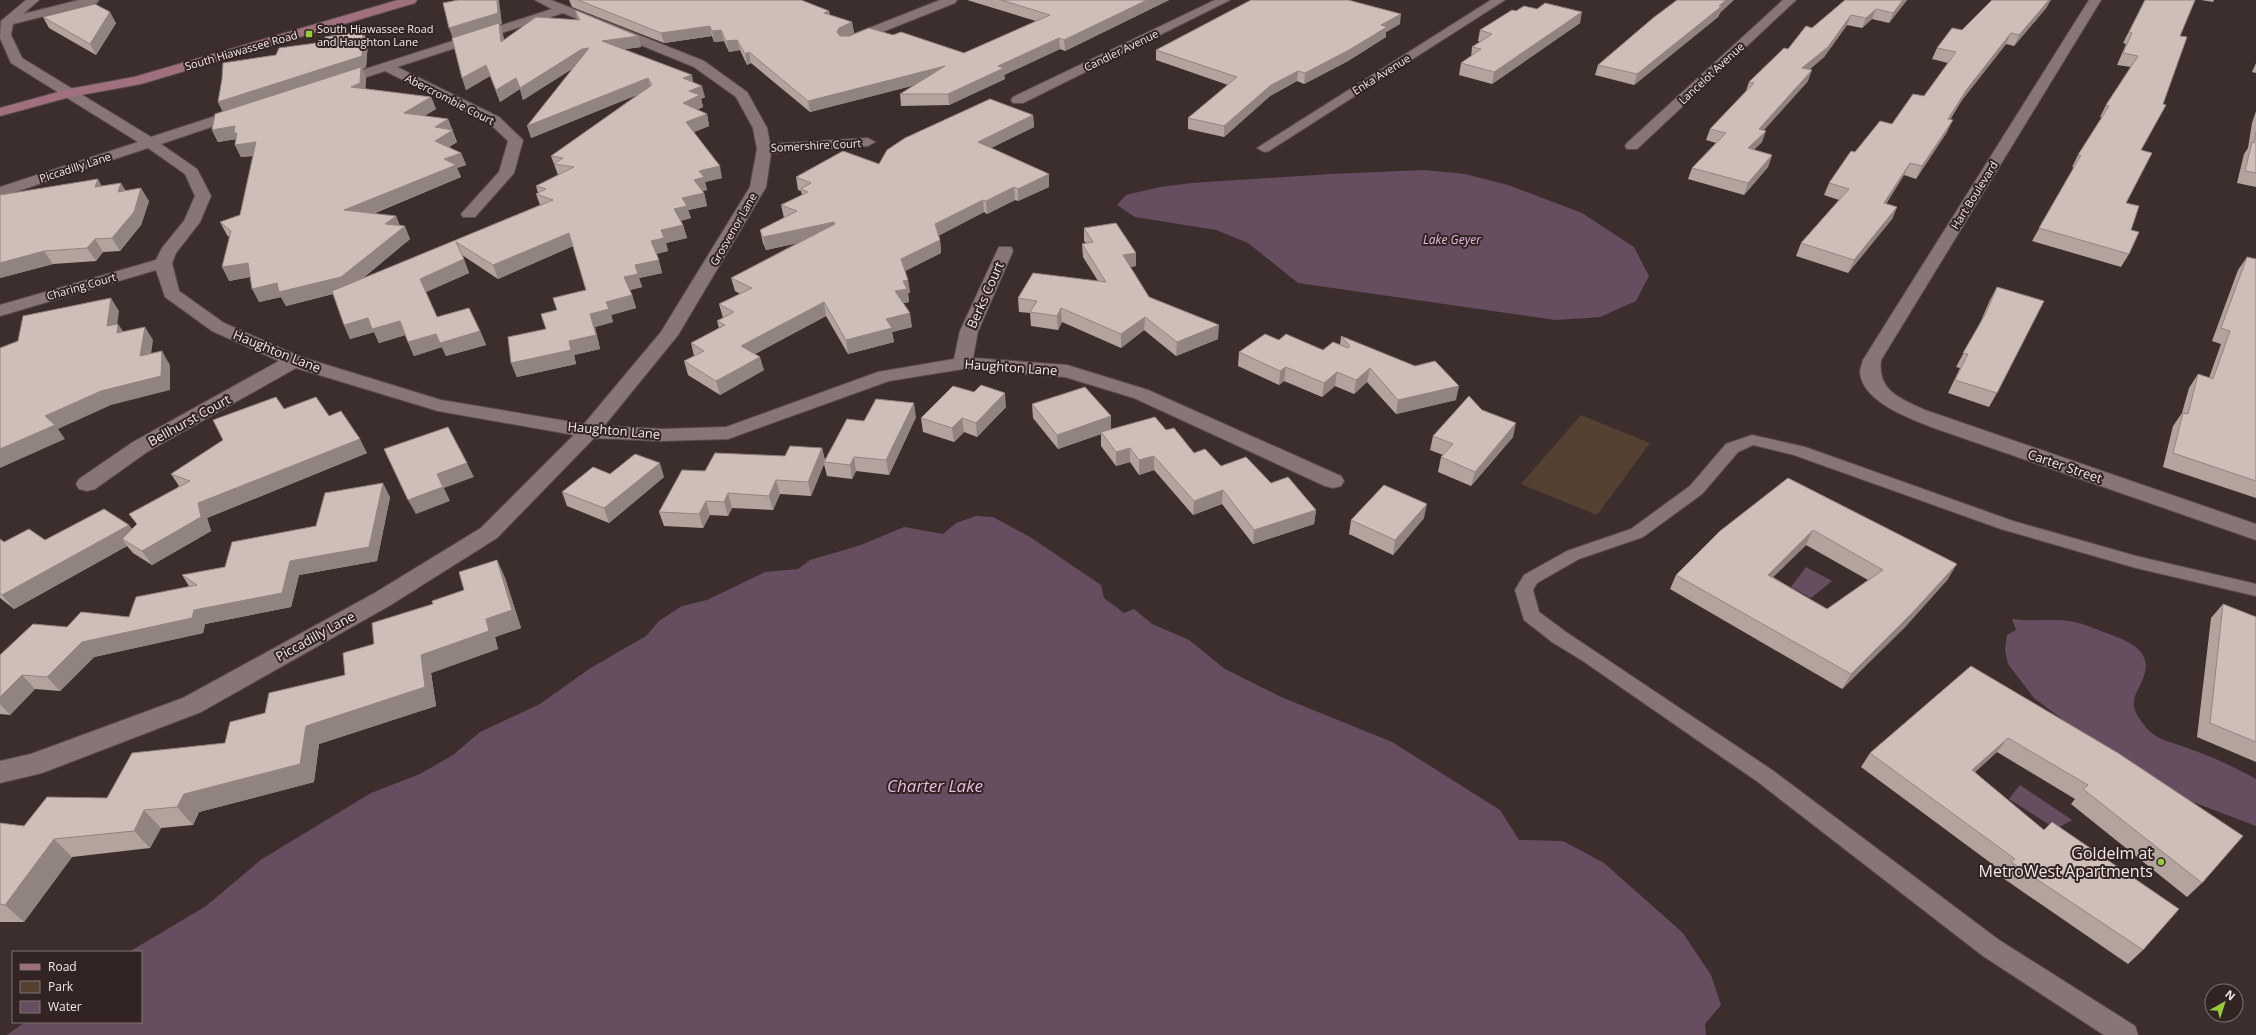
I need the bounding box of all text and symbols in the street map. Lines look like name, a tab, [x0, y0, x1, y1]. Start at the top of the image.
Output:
place label: South Hiawassee Road and Haughton Lane	[317, 21, 434, 49]
street label: Candler Avenue	[1081, 25, 1161, 75]
street label: South Hiawassee Road	[183, 27, 299, 73]
marker: South Hiawassee Road and Haughton Lane	[304, 29, 314, 39]
street label: Lancelot Avenue	[1675, 39, 1747, 107]
street label: Enka Avenue	[1349, 50, 1413, 98]
street label: Abercrombie Court	[403, 70, 497, 128]
street label: Somershire Court	[770, 135, 862, 155]
street label: Piccadilly Lane	[37, 148, 113, 186]
street label: Hart Boulevard	[1947, 158, 2001, 232]
street label: Grosvenor Lane	[706, 190, 760, 268]
water label: Lake Geyer	[1423, 231, 1482, 248]
street label: Berks Court	[962, 258, 1008, 331]
street label: Charing Court	[45, 269, 117, 303]
street label: Haughton Lane	[231, 325, 323, 377]
street label: Haughton Lane	[964, 355, 1058, 379]
street label: Bellhurst Court	[145, 390, 234, 450]
street label: Haughton Lane	[567, 417, 661, 443]
street label: Carter Street	[2025, 445, 2105, 487]
street label: Piccadilly Lane	[272, 607, 358, 665]
water label: Charter Lake	[887, 774, 983, 797]
place label: Goldelm at MetroWest Apartments	[1979, 842, 2153, 882]
marker: Goldelm at MetroWest Apartments	[2156, 857, 2166, 867]
legend	[12, 951, 142, 1023]
text: Road	[48, 958, 77, 975]
text: Park	[48, 978, 74, 995]
north arrow	[2204, 983, 2244, 1023]
text: N	[2222, 986, 2239, 1003]
text: Water	[48, 998, 82, 1015]

